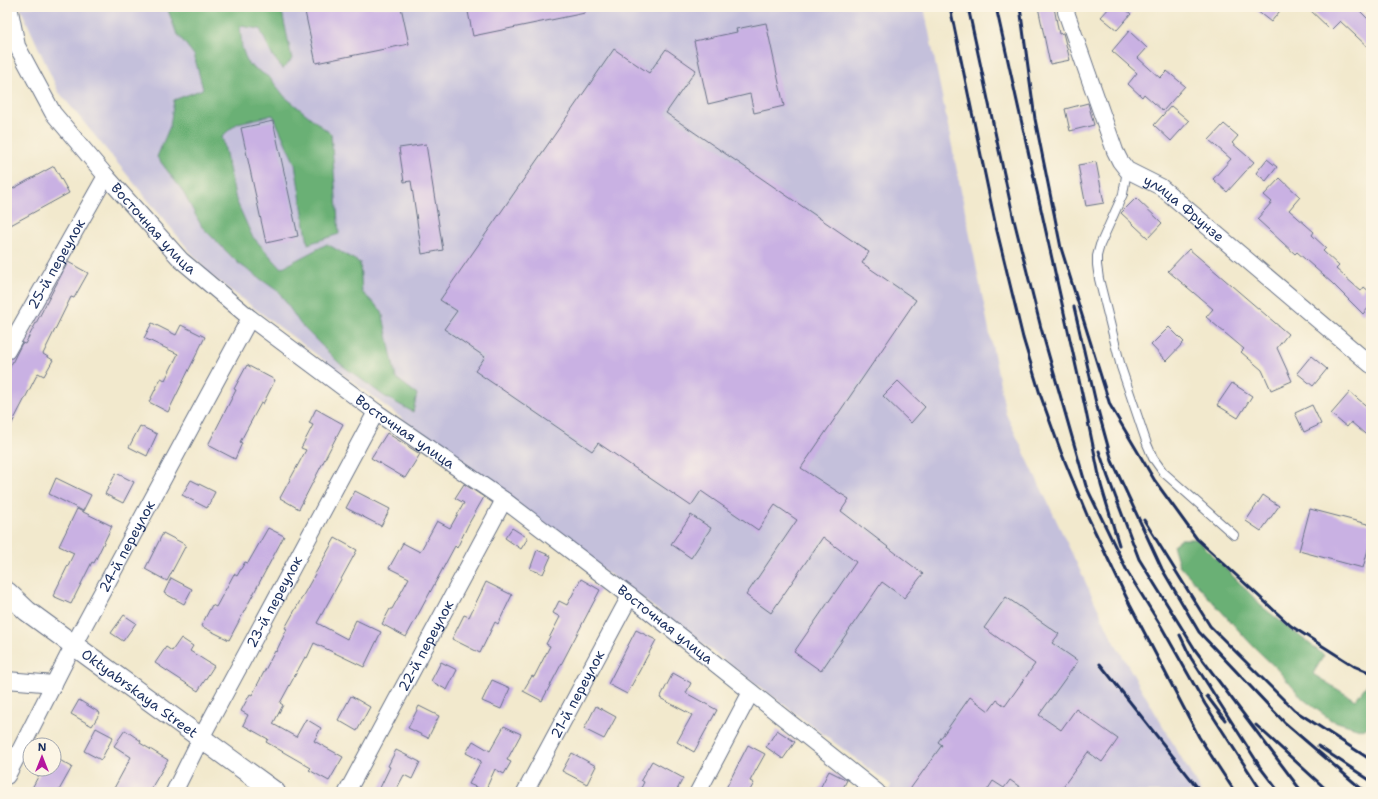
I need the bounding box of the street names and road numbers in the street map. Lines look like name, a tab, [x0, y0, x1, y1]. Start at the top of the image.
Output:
street label: улица Фрунзе	[1141, 171, 1228, 246]
street label: Восточная улица	[107, 179, 200, 278]
street label: 25-й переулок	[24, 215, 89, 312]
street label: Восточная улица	[351, 391, 459, 473]
street label: 24-й переулок	[95, 497, 159, 595]
street label: 23-й переулок	[242, 552, 306, 651]
street label: Восточная улица	[614, 581, 717, 668]
street label: 22-й переулок	[394, 597, 458, 694]
street label: Oktyabrskaya Street	[78, 645, 201, 742]
street label: 21-й переулок	[547, 647, 609, 741]

